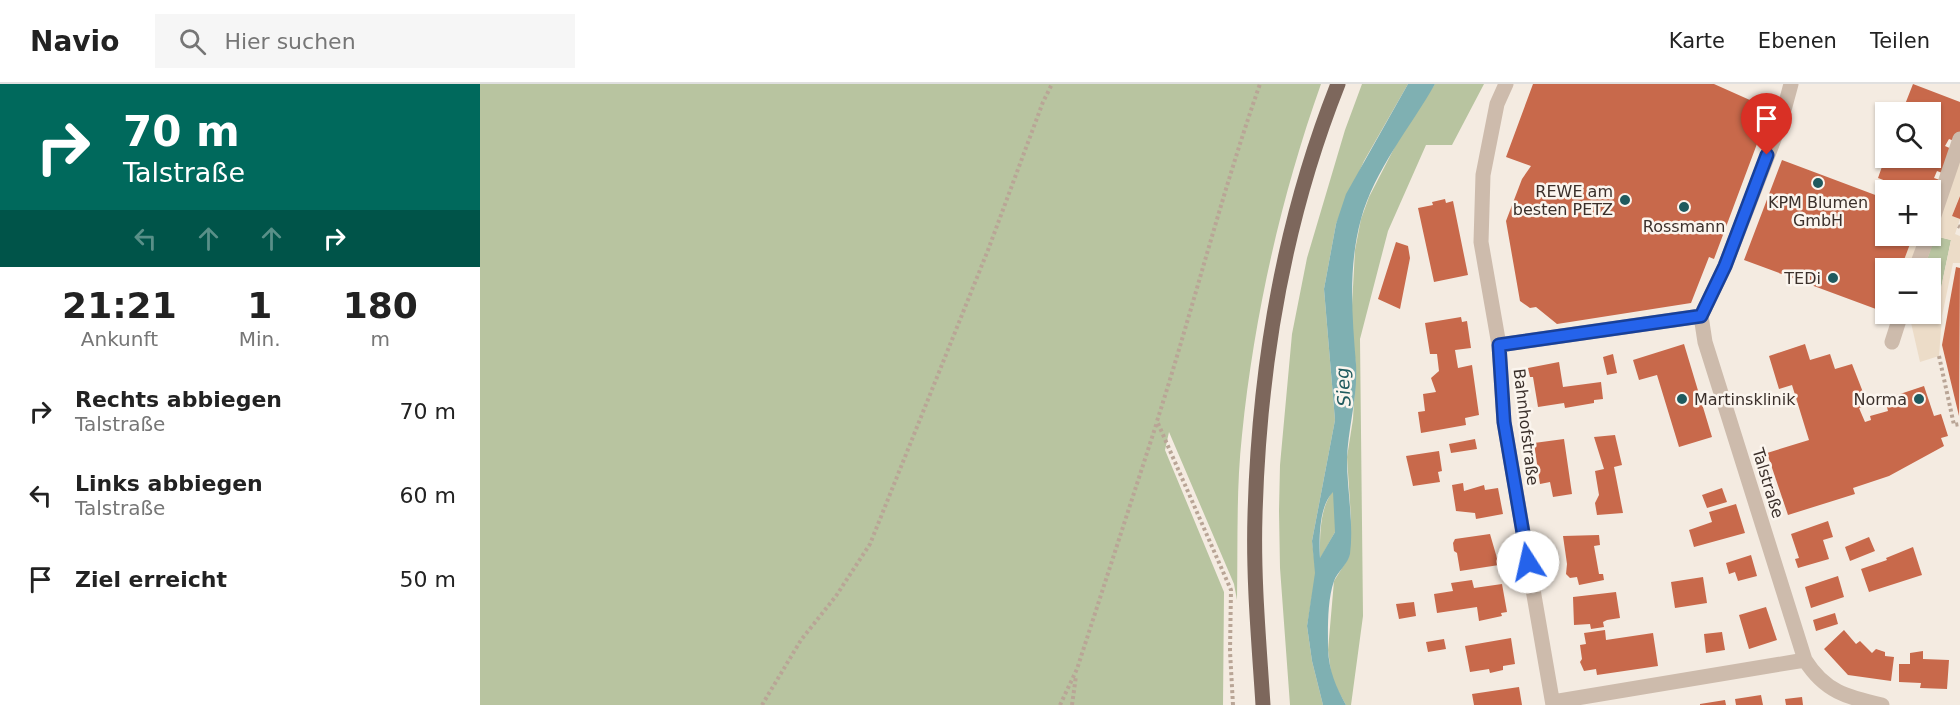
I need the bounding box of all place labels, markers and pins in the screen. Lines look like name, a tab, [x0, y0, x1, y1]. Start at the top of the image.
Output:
pin	[1741, 93, 1792, 155]
marker: KPM Blumen GmbH	[1811, 176, 1825, 190]
place label: REWE am besten PETZ	[1513, 182, 1613, 219]
marker: REWE am besten PETZ	[1618, 193, 1632, 207]
place label: KPM Blumen GmbH	[1768, 193, 1868, 230]
marker: Rossmann	[1677, 200, 1691, 214]
place label: Rossmann	[1643, 217, 1725, 236]
place label: TEDi	[1783, 269, 1821, 288]
marker: TEDi	[1826, 271, 1840, 285]
place label: Martinsklinik	[1694, 390, 1796, 409]
place label: Norma	[1854, 390, 1907, 409]
marker: Martinsklinik	[1675, 392, 1689, 406]
marker: Norma	[1912, 392, 1926, 406]

